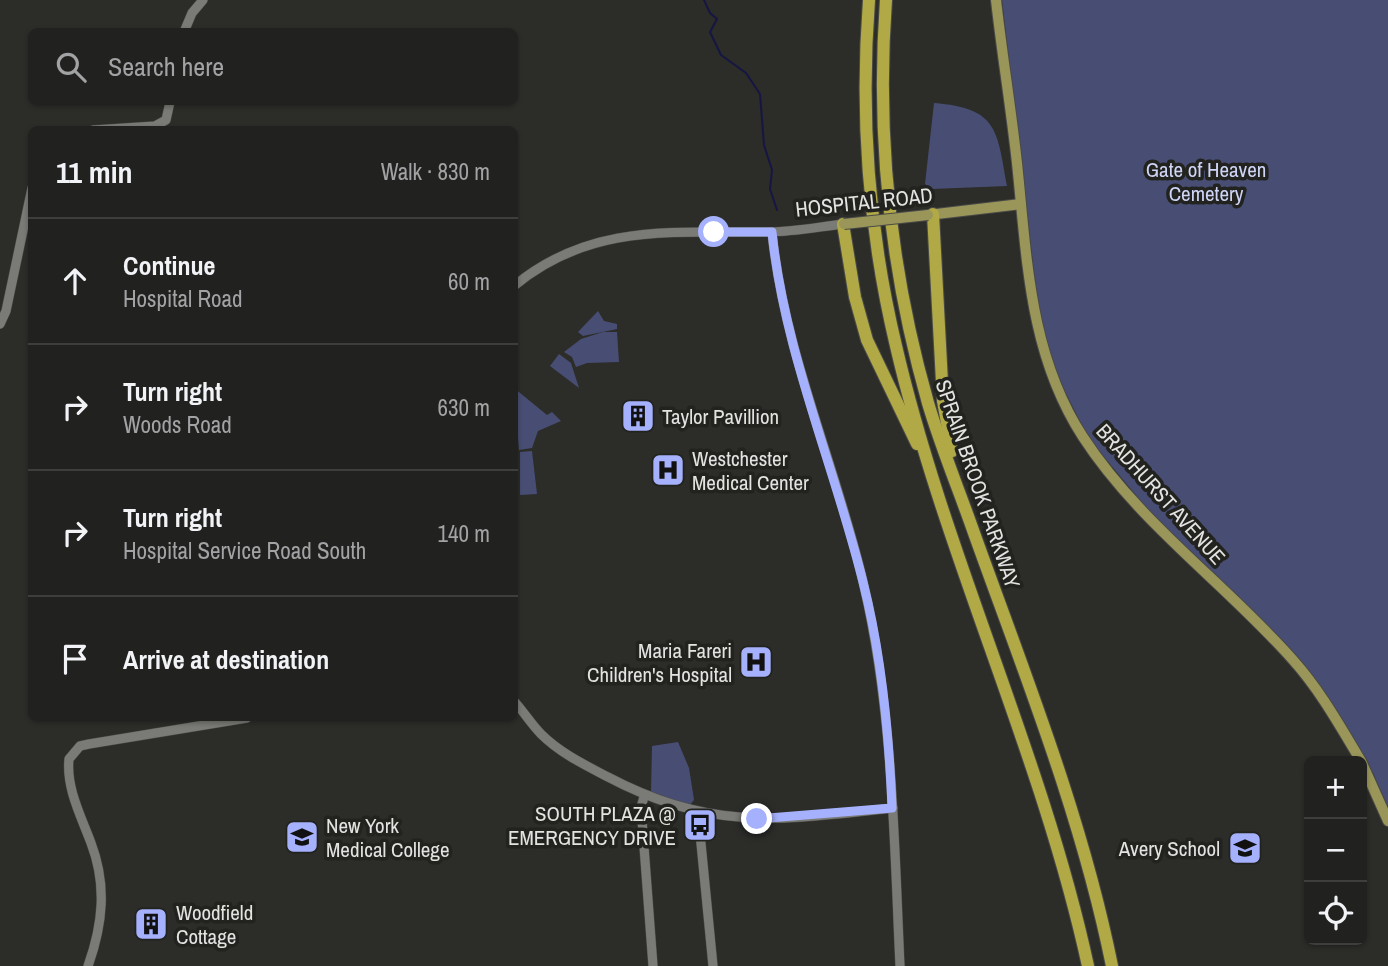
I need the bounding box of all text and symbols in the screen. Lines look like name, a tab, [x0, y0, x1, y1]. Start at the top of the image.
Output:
search box	[28, 28, 518, 105]
icon: search	[52, 48, 90, 86]
text: Search here	[108, 49, 224, 84]
text: 11 min	[56, 152, 133, 192]
park label: Gate of Heaven Cemetery	[1146, 155, 1266, 208]
text: Walk · 830 m	[381, 156, 490, 187]
street label: HOSPITAL ROAD	[794, 180, 934, 224]
route start	[698, 216, 729, 247]
text: Continue	[123, 248, 215, 283]
icon: ahead	[56, 262, 94, 300]
text: 60 m	[448, 266, 490, 297]
text: Hospital Road	[123, 283, 243, 314]
text: Turn right	[123, 374, 222, 409]
street label: SPRAIN BROOK PARKWAY	[929, 376, 1028, 593]
icon: right	[56, 388, 94, 426]
text: 630 m	[438, 392, 490, 423]
building icon: Taylor Pavillion	[619, 397, 657, 435]
place label: Taylor Pavillion	[662, 402, 779, 431]
text: Woods Road	[123, 409, 232, 440]
street label: BRADHURST AVENUE	[1090, 417, 1232, 571]
place label: Westchester Medical Center	[692, 444, 809, 497]
hospital icon: Westchester Medical Center	[649, 451, 687, 489]
text: Turn right	[123, 500, 222, 535]
icon: right	[56, 514, 94, 552]
text: 140 m	[438, 518, 490, 549]
text: Hospital Service Road South	[123, 535, 366, 566]
place label: Maria Fareri Children's Hospital	[587, 636, 732, 689]
icon: arrive	[56, 640, 94, 678]
text: Arrive at destination	[123, 642, 329, 677]
hospital icon: Maria Fareri Children's Hospital	[737, 643, 775, 681]
map controls	[1304, 756, 1367, 945]
button: +	[1304, 756, 1367, 819]
place label: SOUTH PLAZA @ EMERGENCY DRIVE	[508, 799, 676, 852]
route end	[741, 803, 772, 834]
bus stop icon: SOUTH PLAZA @ EMERGENCY DRIVE	[681, 806, 719, 844]
place label: New York Medical College	[326, 811, 449, 864]
school or university icon: New York Medical College	[283, 818, 321, 856]
button: −	[1304, 819, 1367, 882]
school or university icon: Avery School	[1226, 829, 1264, 867]
place label: Avery School	[1118, 834, 1220, 863]
button: locate	[1304, 882, 1367, 945]
place label: Woodfield Cottage	[176, 898, 253, 951]
building icon: Woodfield Cottage	[132, 905, 170, 943]

